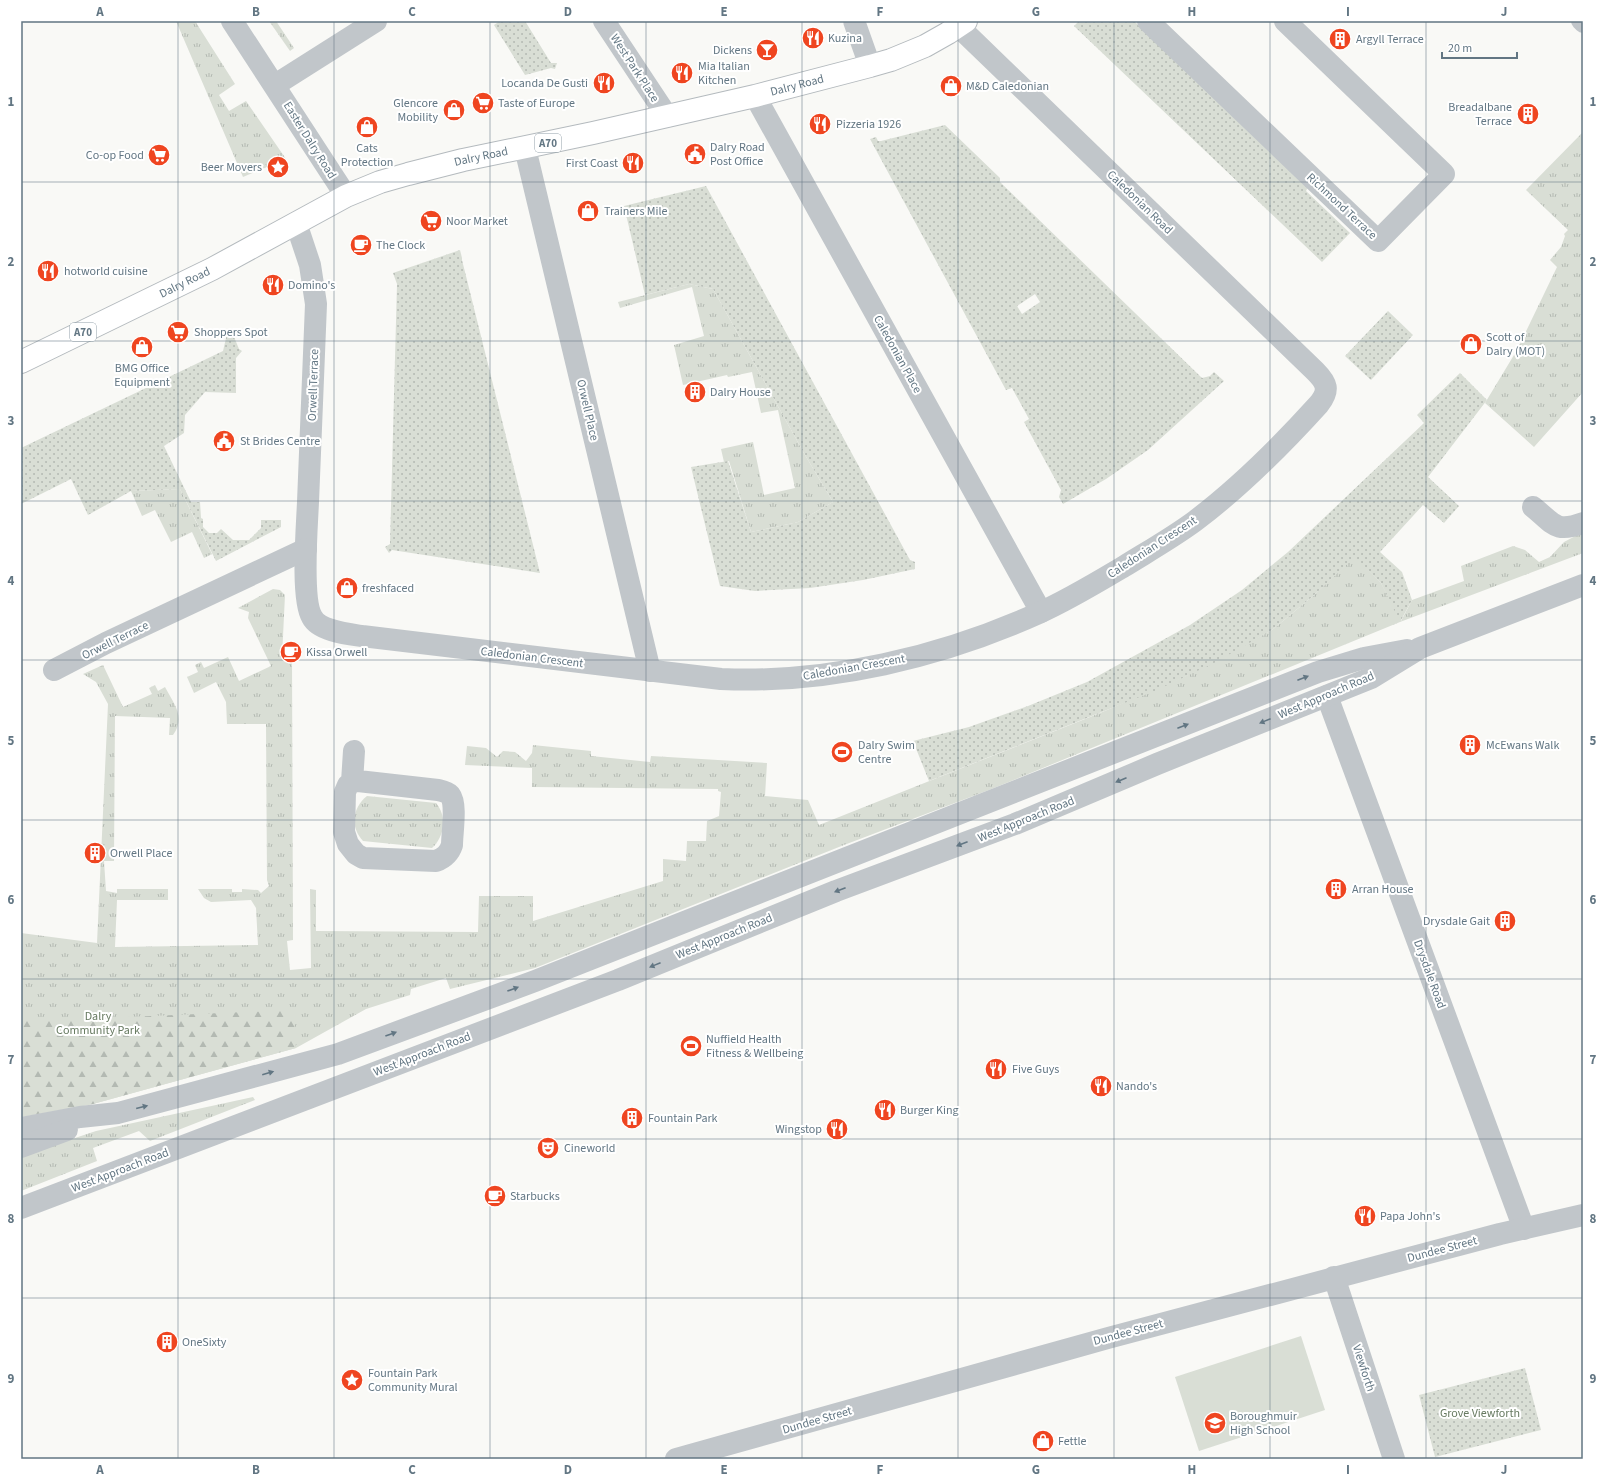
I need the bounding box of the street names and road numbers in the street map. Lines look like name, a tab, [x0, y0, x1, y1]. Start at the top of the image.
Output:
street label: West Park Place	[606, 31, 663, 106]
street label: Dalry Road	[768, 70, 826, 101]
street label: Easter Dalry Road	[279, 98, 340, 182]
road number: A70	[535, 134, 561, 152]
street label: Dalry Road	[452, 143, 510, 171]
street label: Caledonian Road	[1103, 167, 1176, 238]
street label: Richmond Terrace	[1303, 169, 1381, 244]
street label: Dalry Road	[156, 263, 213, 302]
street label: Caledonian Place	[869, 312, 926, 396]
road number: A70	[70, 323, 96, 341]
street label: Orwell Terrace	[304, 349, 323, 421]
street label: Orwell Place	[572, 378, 603, 443]
street label: Caledonian Crescent	[1104, 512, 1200, 583]
street label: Orwell Terrace	[79, 617, 151, 664]
street label: Caledonian Crescent	[480, 643, 584, 672]
street label: Caledonian Crescent	[802, 650, 906, 685]
street label: West Approach Road	[1275, 668, 1377, 723]
street label: West Approach Road	[975, 792, 1077, 847]
street label: West Approach Road	[673, 909, 775, 964]
street label: Drysdale Road	[1409, 937, 1450, 1011]
street label: West Approach Road	[371, 1028, 473, 1081]
street label: West Approach Road	[69, 1144, 171, 1197]
street label: Dundee Street	[1405, 1232, 1479, 1267]
street label: Dundee Street	[1091, 1315, 1165, 1350]
street label: Viewforth	[1348, 1343, 1379, 1394]
street label: Dundee Street	[780, 1402, 854, 1439]

